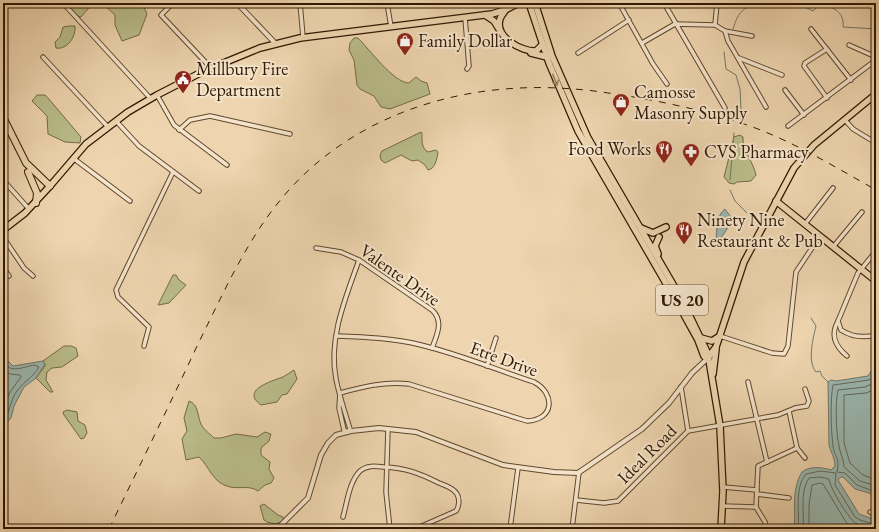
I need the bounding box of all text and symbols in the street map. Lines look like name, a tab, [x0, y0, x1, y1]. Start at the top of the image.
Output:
place label: Family Dollar	[418, 29, 512, 52]
shop icon: Family Dollar	[395, 31, 415, 56]
place label: Millbury Fire Department	[196, 57, 288, 101]
public building icon: Millbury Fire Department	[173, 69, 193, 94]
one-way arrow	[552, 73, 560, 85]
place label: Camosse Masonry Supply	[634, 80, 747, 124]
shop icon: Camosse Masonry Supply	[611, 92, 631, 117]
place label: Food Works	[568, 137, 651, 160]
restaurant icon: Food Works	[654, 139, 674, 164]
place label: CVS Pharmacy	[704, 140, 809, 163]
pharmacy icon: CVS Pharmacy	[681, 142, 701, 167]
place label: Ninety Nine Restaurant & Pub	[697, 208, 823, 252]
restaurant icon: Ninety Nine Restaurant & Pub	[674, 220, 694, 245]
street label: Valente Drive	[356, 238, 445, 311]
road number: US 20	[656, 285, 708, 315]
street label: Etre Drive	[467, 336, 541, 381]
street label: Ideal Road	[612, 418, 682, 488]

